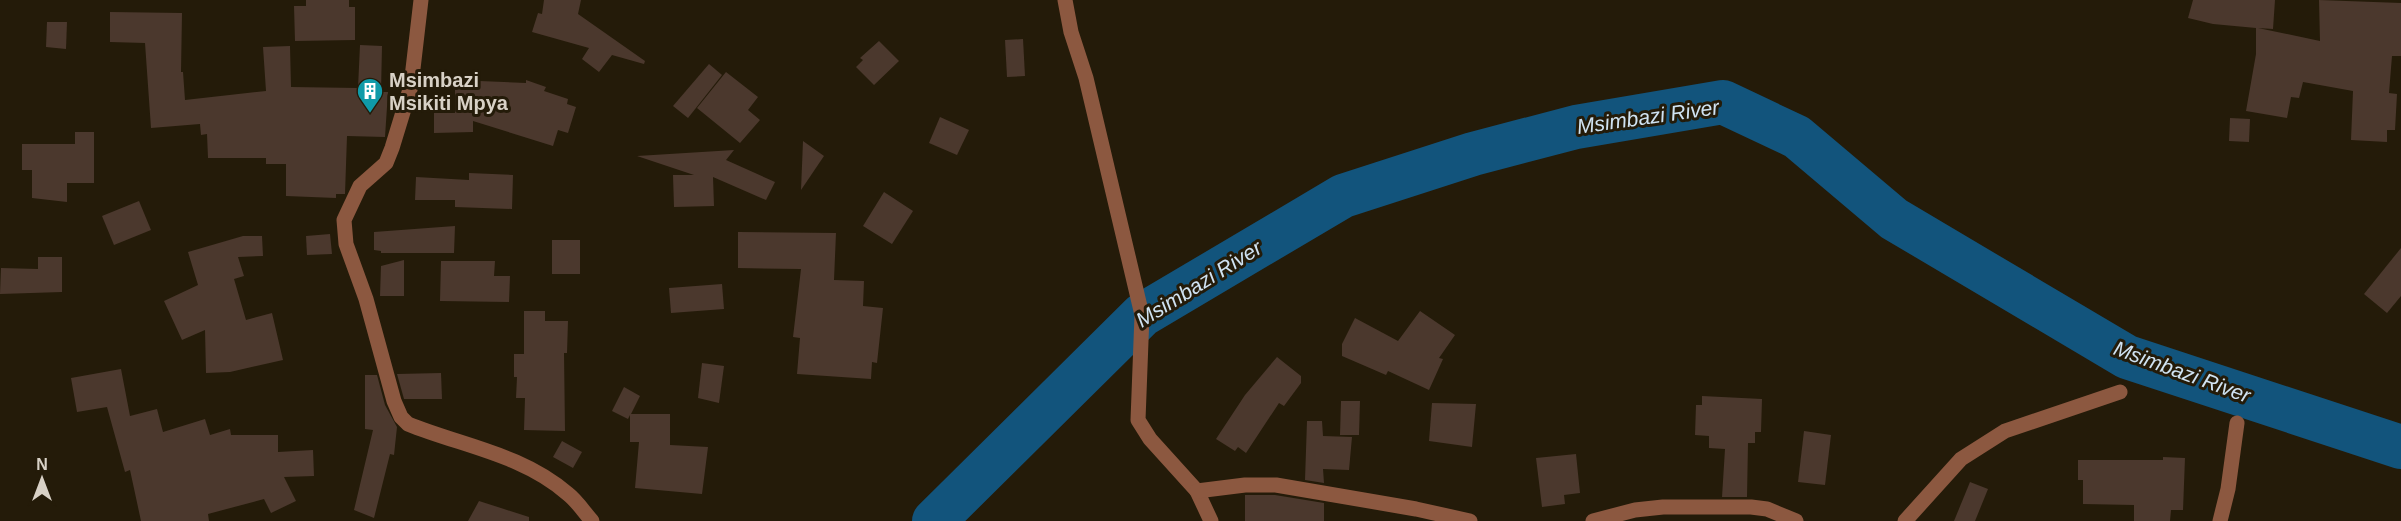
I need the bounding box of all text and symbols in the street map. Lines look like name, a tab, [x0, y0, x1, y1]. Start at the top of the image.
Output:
place label: Msimbazi Msikiti Mpya	[389, 69, 509, 114]
building icon: Msimbazi Msikiti Mpya	[355, 76, 385, 114]
water label: Msimbazi River	[1575, 95, 1722, 138]
water label: Msimbazi River	[1132, 235, 1267, 331]
water label: Msimbazi River	[2111, 336, 2254, 407]
north arrow	[12, 449, 72, 509]
text: N	[36, 456, 48, 473]

